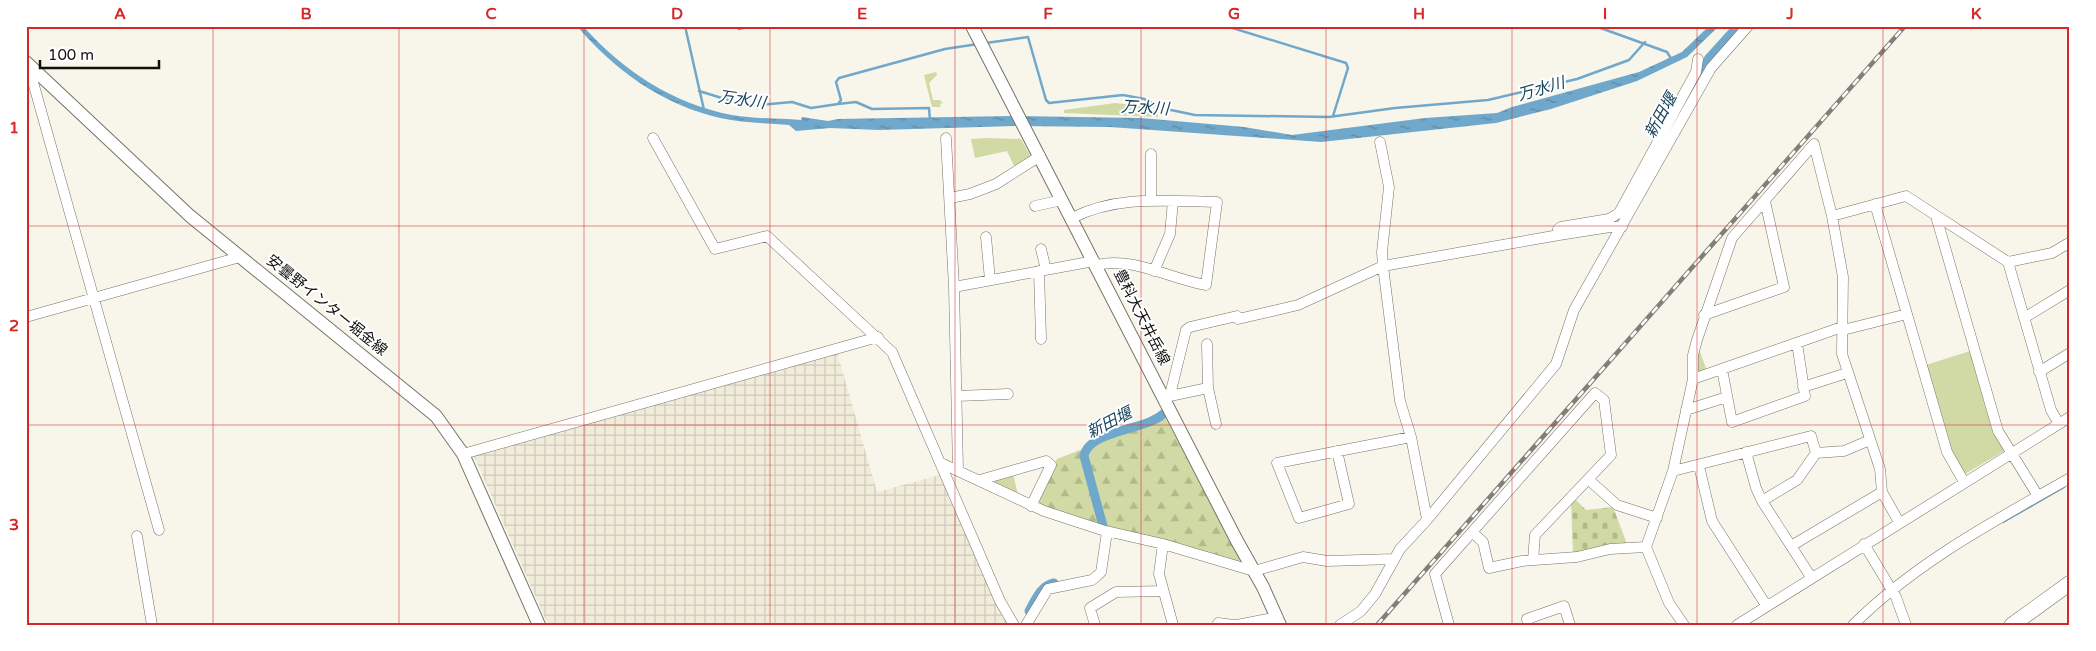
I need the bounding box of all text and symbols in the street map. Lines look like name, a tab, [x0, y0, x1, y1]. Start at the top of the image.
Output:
text: A	[114, 4, 126, 24]
text: B	[300, 4, 312, 24]
text: C	[485, 4, 497, 24]
text: D	[671, 4, 683, 24]
text: E	[857, 4, 867, 24]
text: F	[1043, 4, 1053, 24]
text: G	[1228, 4, 1240, 24]
text: H	[1413, 4, 1425, 24]
text: I	[1603, 4, 1607, 24]
text: J	[1785, 4, 1794, 24]
text: K	[1971, 4, 1982, 24]
scale bar	[40, 38, 159, 70]
text: 100 m	[48, 46, 94, 64]
water label: 万水川	[1515, 72, 1569, 105]
water label: 万水川	[717, 87, 769, 114]
water label: 新田堰	[1640, 87, 1683, 141]
water label: 万水川	[1120, 97, 1171, 119]
text: 1	[9, 118, 19, 138]
street label: 安曇野インター堀金線	[263, 251, 391, 359]
street label: 豊科大天井岳線	[1110, 266, 1174, 368]
text: 2	[9, 316, 19, 336]
water label: 新田堰	[1084, 402, 1138, 443]
text: 3	[9, 515, 19, 535]

